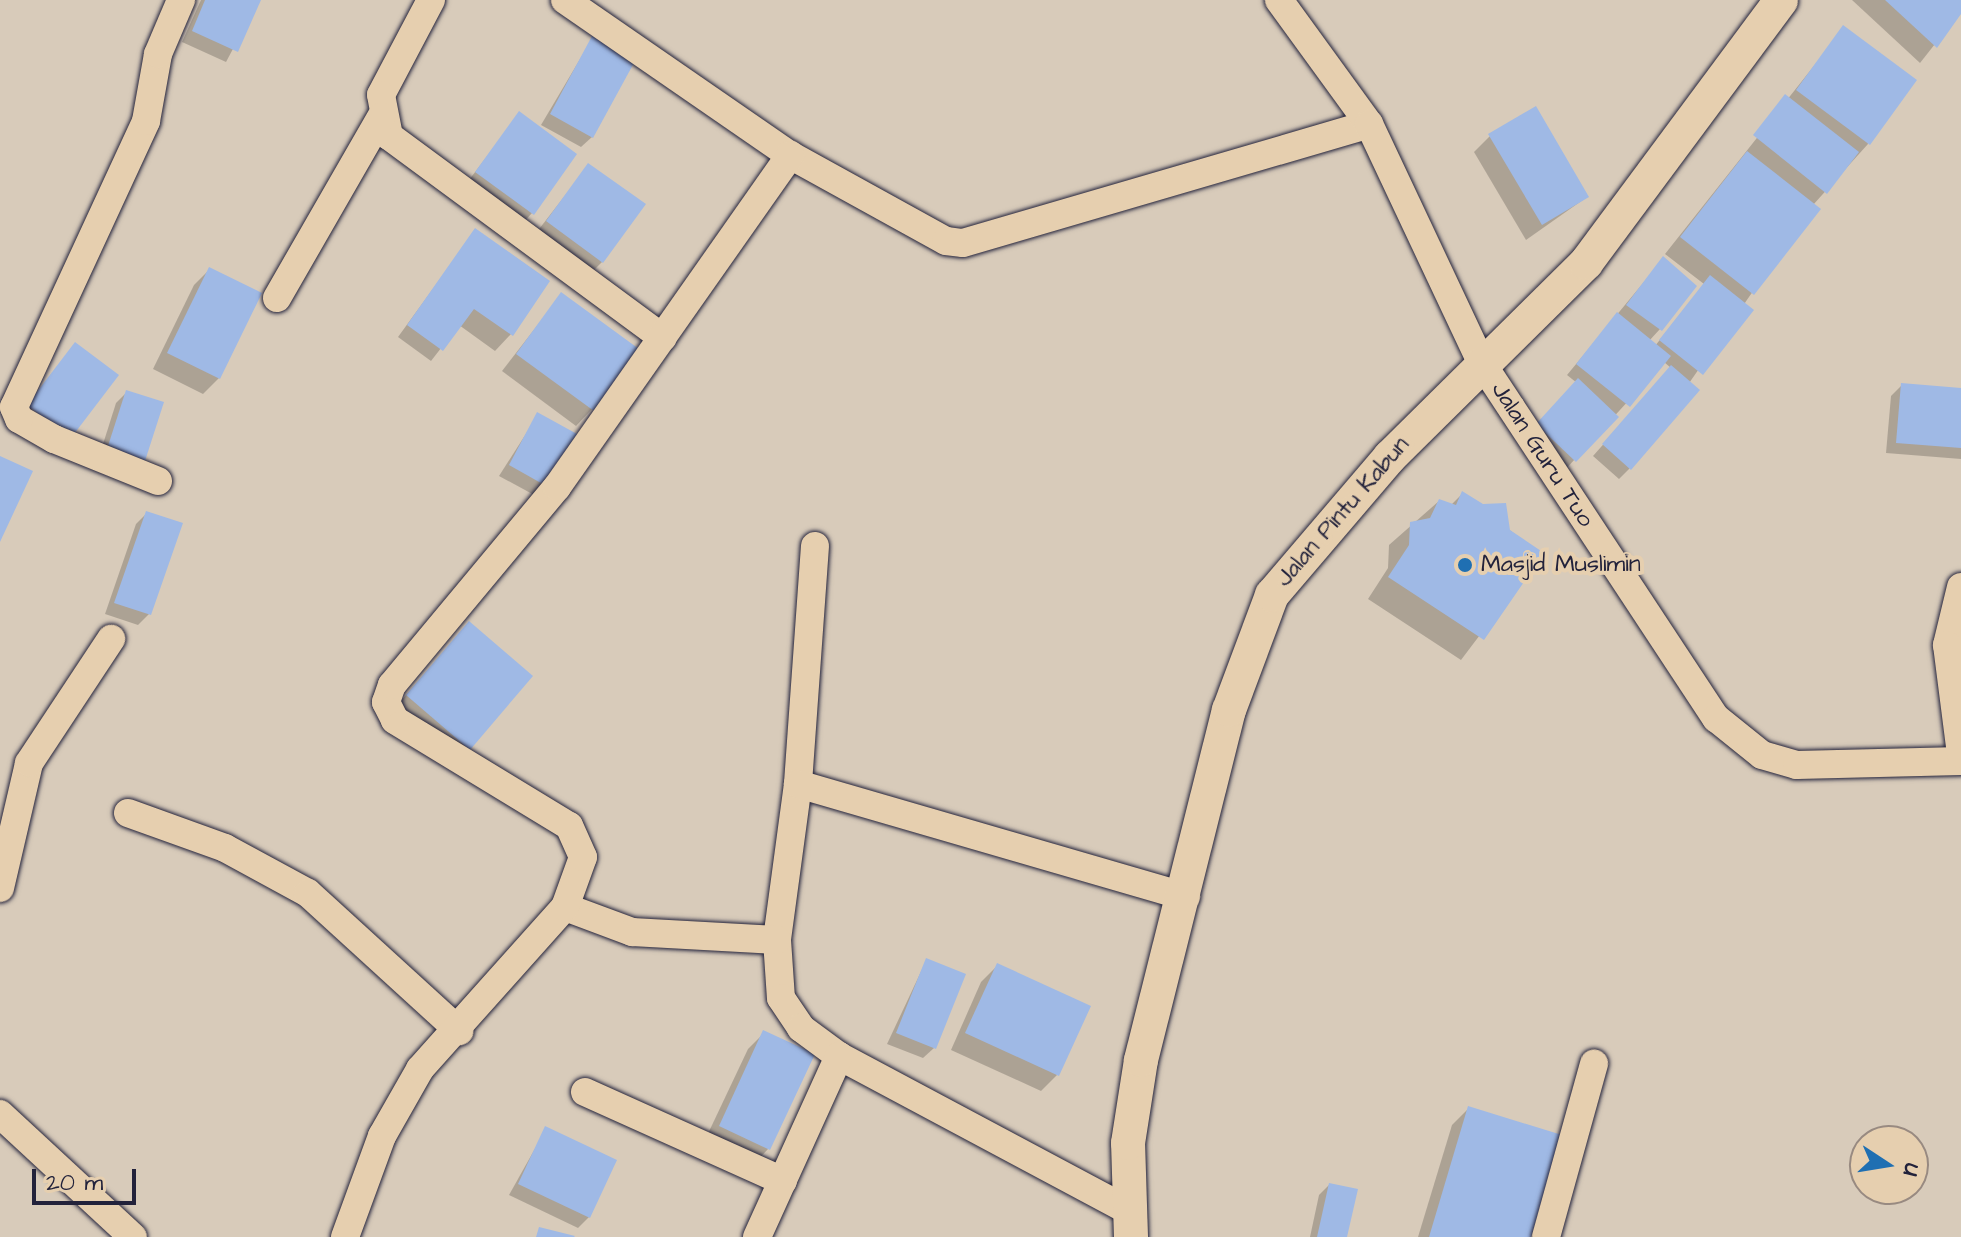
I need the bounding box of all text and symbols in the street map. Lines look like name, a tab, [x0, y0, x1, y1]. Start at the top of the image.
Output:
street label: Jalan Guru Tuo	[1484, 377, 1600, 533]
street label: Jalan Pintu Kabun	[1270, 431, 1416, 593]
place label: Masjid Muslimin	[1481, 551, 1641, 579]
marker: Masjid Muslimin	[1456, 556, 1474, 574]
north arrow	[1849, 1125, 1929, 1205]
scale bar	[36, 1153, 140, 1203]
text: U	[1895, 1160, 1927, 1179]
text: 20 m	[46, 1166, 103, 1200]

